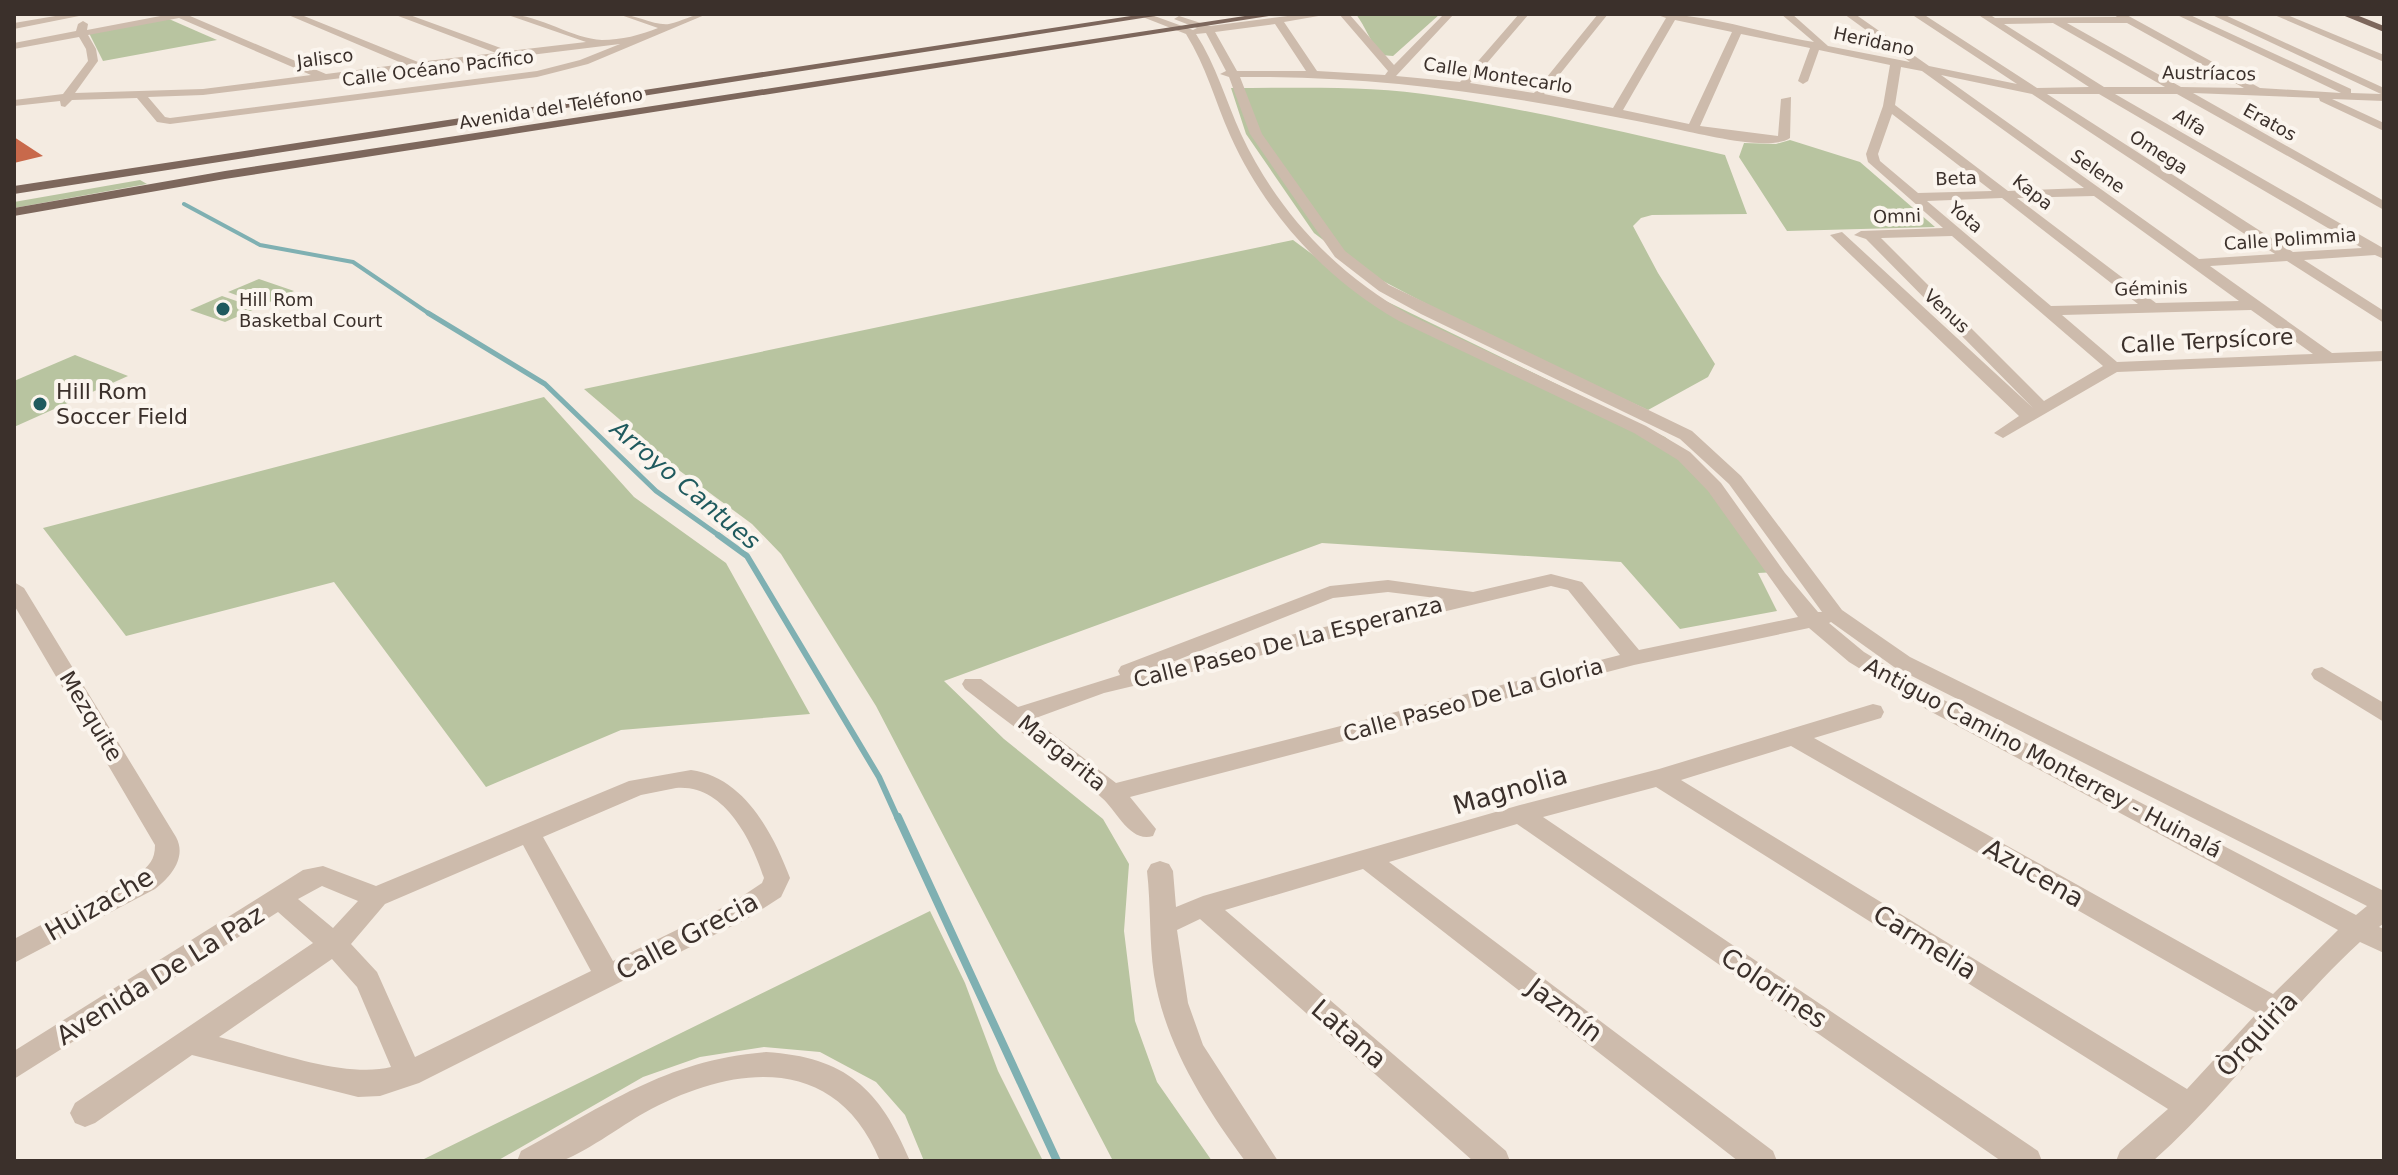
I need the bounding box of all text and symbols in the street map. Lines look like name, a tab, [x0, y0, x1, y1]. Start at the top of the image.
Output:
street label: Heridano	[1832, 22, 1916, 60]
street label: Jalisco	[295, 44, 354, 72]
street label: Calle Océano Pacífico	[341, 46, 535, 90]
street label: Calle Montecarlo	[1422, 53, 1574, 97]
street label: Austríacos	[2162, 62, 2256, 84]
street label: Avenida del Teléfono	[458, 83, 644, 133]
street label: Eratos	[2240, 99, 2300, 145]
street label: Alfa	[2170, 104, 2210, 140]
street label: Omega	[2126, 125, 2192, 179]
street label: Selene	[2067, 145, 2129, 197]
street label: Beta	[1935, 167, 1977, 189]
street label: Kapa	[2009, 170, 2057, 214]
street label: Yota	[1944, 196, 1987, 237]
street label: Omni	[1873, 205, 1921, 227]
street label: Calle Polimmia	[2223, 224, 2357, 254]
street label: Géminis	[2114, 276, 2188, 300]
street label: Venus	[1920, 285, 1974, 337]
place label: Hill Rom Basketbal Court	[239, 289, 382, 331]
marker: Hill Rom Basketbal Court	[214, 300, 232, 318]
street label: Calle Terpsícore	[2120, 324, 2294, 358]
place label: Hill Rom Soccer Field	[56, 379, 188, 429]
marker: Hill Rom Soccer Field	[31, 395, 49, 413]
water label: Arroyo Cantues	[603, 413, 765, 555]
street label: Calle Paseo De La Esperanza	[1131, 591, 1445, 693]
street label: Calle Paseo De La Gloria	[1340, 653, 1606, 747]
street label: Antiguo Camino Monterrey - Huinalá	[1860, 653, 2226, 863]
street label: Mezquite	[54, 667, 128, 765]
street label: Margarita	[1013, 710, 1111, 796]
street label: Magnolia	[1449, 759, 1571, 821]
street label: Azucena	[1979, 832, 2089, 914]
street label: Huizache	[40, 861, 158, 947]
street label: Calle Grecia	[611, 886, 763, 986]
street label: Avenida De La Paz	[51, 899, 269, 1051]
street label: Carmelia	[1868, 899, 1982, 985]
street label: Colorines	[1715, 942, 1833, 1034]
street label: Jazmín	[1520, 971, 1608, 1048]
street label: Òrquiria	[2210, 985, 2304, 1083]
street label: Latana	[1306, 993, 1392, 1075]

